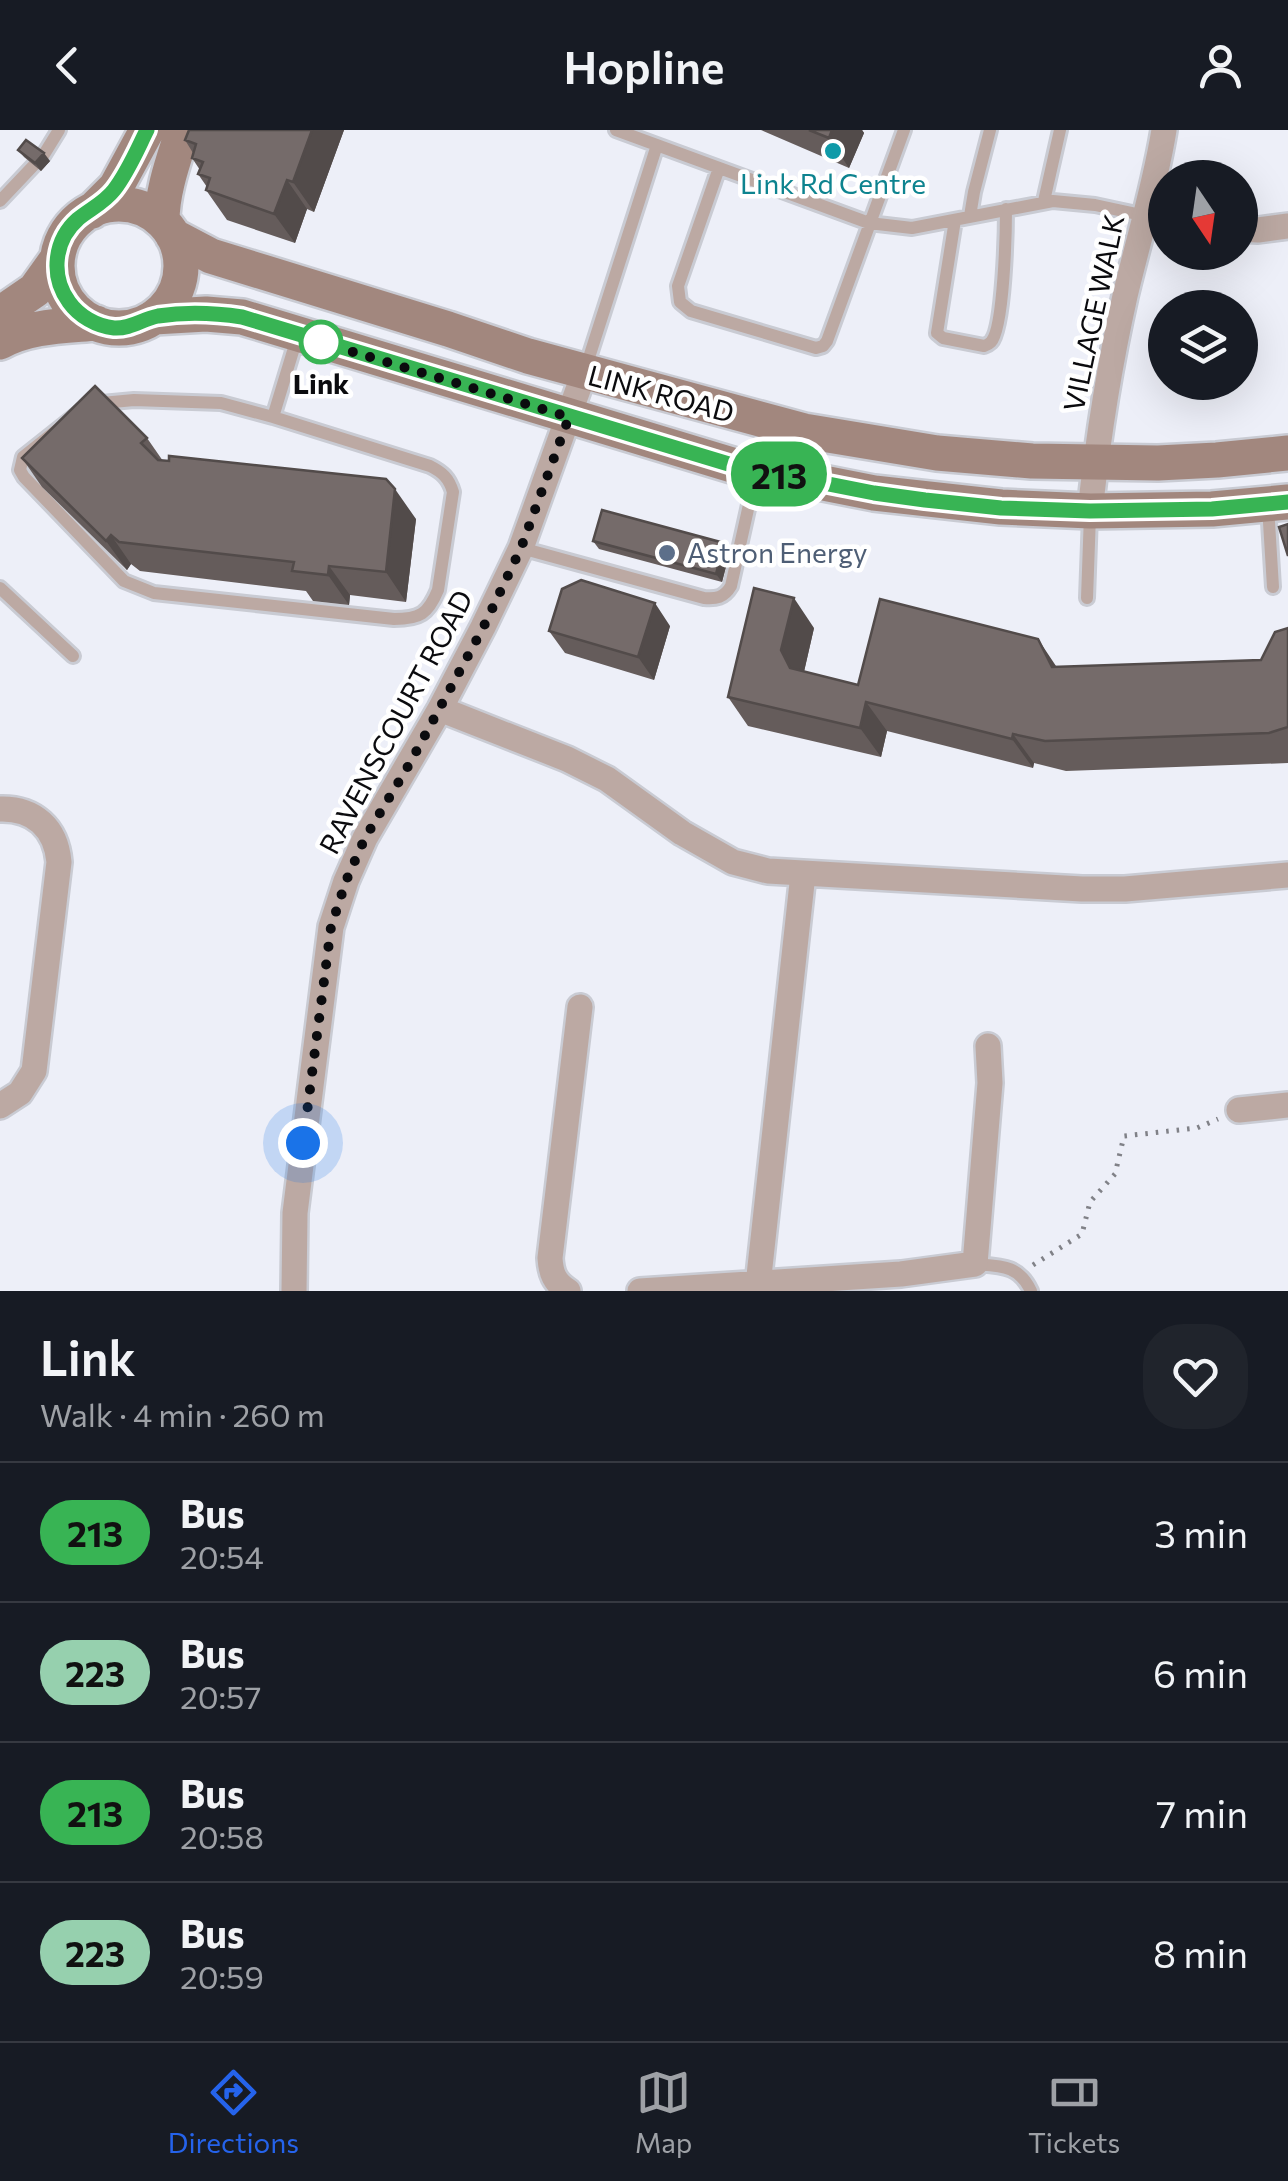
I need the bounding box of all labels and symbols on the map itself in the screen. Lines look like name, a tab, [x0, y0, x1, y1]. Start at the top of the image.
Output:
marker: Link Rd Centre	[822, 140, 844, 162]
north arrow	[1148, 160, 1258, 270]
place label: Link Rd Centre	[740, 166, 926, 200]
street label: VILLAGE WALK	[1056, 211, 1131, 415]
marker: Link	[300, 321, 342, 363]
street label: LINK ROAD	[585, 357, 738, 429]
place label: Link	[293, 366, 349, 400]
line badge: 213	[722, 442, 836, 506]
place label: Astron Energy	[687, 535, 868, 569]
marker: Astron Energy	[656, 542, 678, 564]
street label: RAVENSCOURT ROAD	[311, 584, 479, 859]
your location	[278, 1118, 328, 1168]

